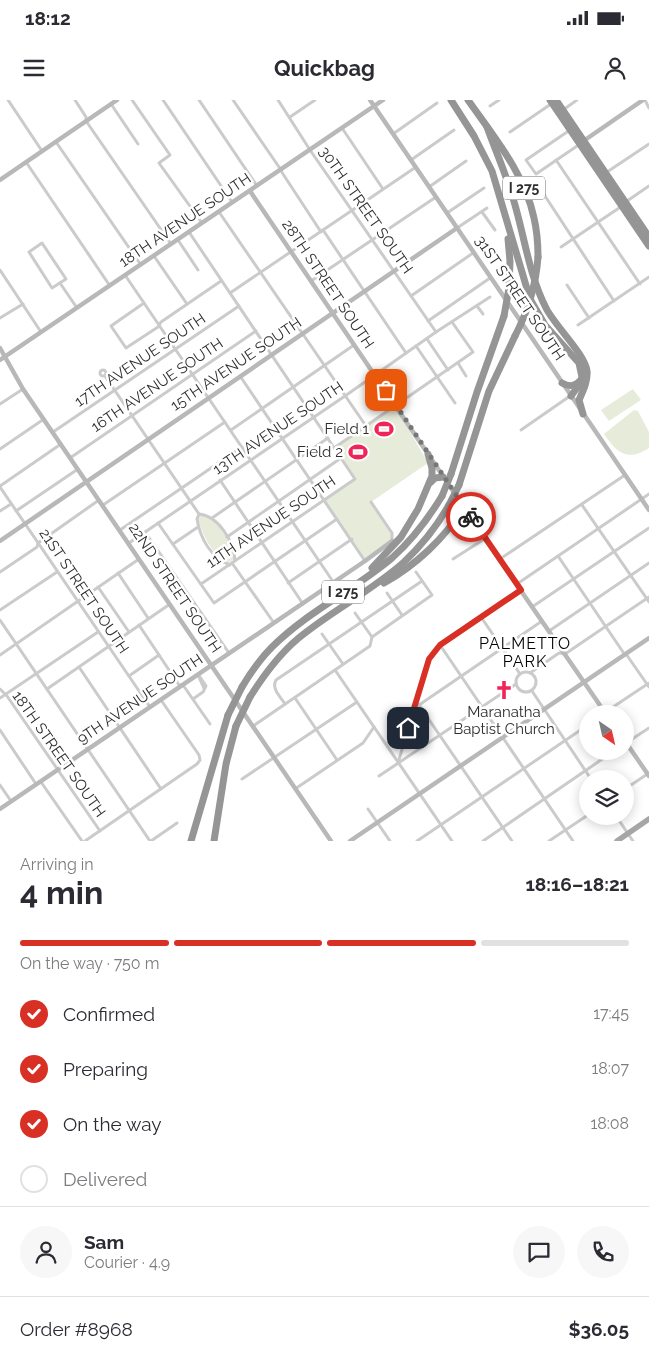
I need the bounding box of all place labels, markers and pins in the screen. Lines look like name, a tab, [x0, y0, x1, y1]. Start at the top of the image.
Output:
pin	[365, 369, 407, 411]
sports icon: Field 1	[373, 418, 395, 440]
place label: Field 1	[324, 420, 370, 438]
sports icon: Field 2	[347, 441, 369, 463]
place label: Field 2	[297, 443, 343, 461]
church icon: Maranatha Baptist Church	[493, 679, 515, 701]
place label: Maranatha Baptist Church	[453, 703, 555, 738]
pin	[387, 707, 429, 749]

